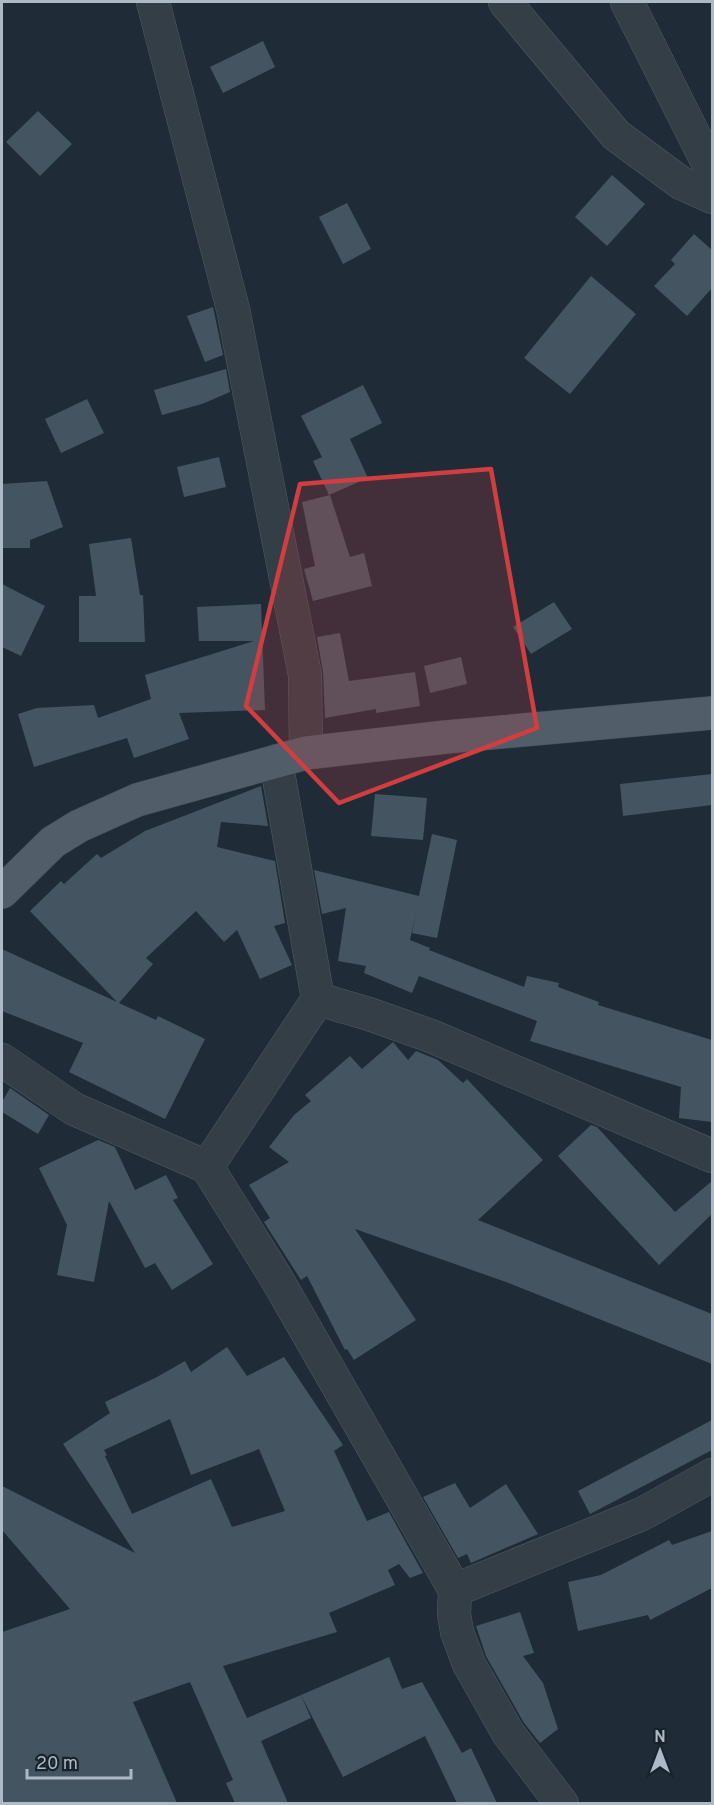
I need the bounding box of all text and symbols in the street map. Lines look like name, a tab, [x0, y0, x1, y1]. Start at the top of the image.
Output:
north arrow	[630, 1721, 690, 1781]
text: N	[654, 1728, 666, 1748]
scale bar	[27, 1742, 130, 1780]
text: 20 m	[36, 1753, 78, 1776]

